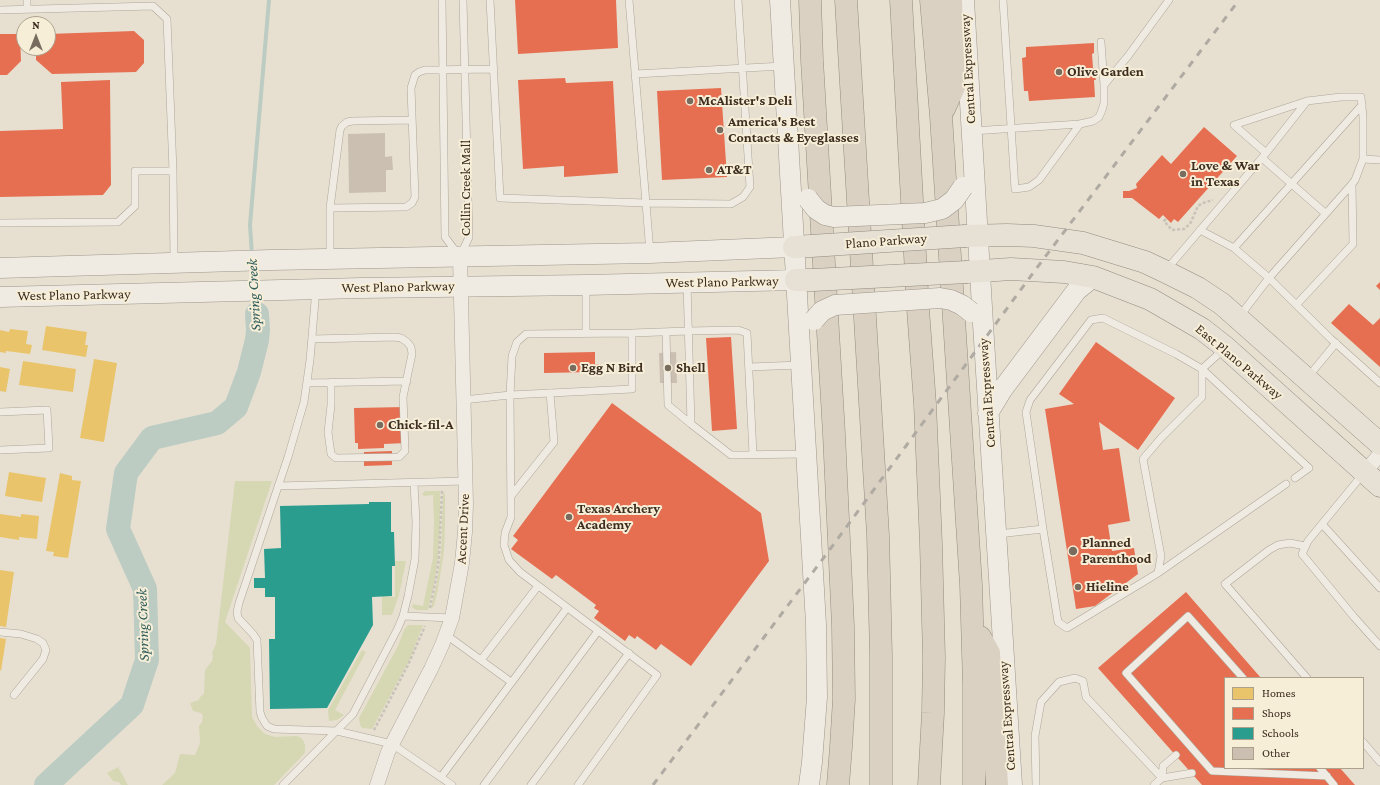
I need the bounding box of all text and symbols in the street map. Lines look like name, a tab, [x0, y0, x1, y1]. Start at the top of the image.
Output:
street label: Central Expressway	[957, 14, 979, 124]
north arrow	[16, 16, 56, 56]
text: N	[32, 19, 40, 31]
place label: Olive Garden	[1067, 64, 1144, 80]
marker: Olive Garden	[1054, 67, 1064, 77]
place label: McAlister's Deli	[698, 93, 792, 109]
marker: McAlister's Deli	[685, 96, 695, 106]
place label: America's Best Contacts & Eyeglasses	[728, 114, 859, 146]
marker: America's Best Contacts & Eyeglasses	[715, 125, 725, 135]
street label: Collin Creek Mall	[458, 140, 474, 236]
place label: Love & War in Texas	[1191, 158, 1260, 190]
place label: AT&T	[717, 162, 752, 178]
marker: AT&T	[704, 165, 714, 175]
marker: Love & War in Texas	[1178, 169, 1188, 179]
street label: Plano Parkway	[845, 230, 927, 252]
water label: Spring Creek	[243, 258, 265, 332]
street label: West Plano Parkway	[665, 273, 779, 291]
street label: West Plano Parkway	[341, 278, 455, 296]
street label: West Plano Parkway	[17, 286, 131, 304]
street label: East Plano Parkway	[1192, 321, 1286, 403]
street label: Central Expressway	[975, 338, 999, 448]
place label: Egg N Bird	[581, 360, 643, 376]
place label: Shell	[676, 360, 706, 376]
marker: Egg N Bird	[568, 363, 578, 373]
marker: Shell	[663, 363, 673, 373]
place label: Chick-fil-A	[388, 417, 454, 433]
marker: Chick-fil-A	[375, 420, 385, 430]
street label: Accent Drive	[453, 493, 473, 565]
place label: Texas Archery Academy	[577, 501, 660, 534]
marker: Texas Archery Academy	[564, 512, 574, 522]
place label: Planned Parenthood	[1082, 535, 1151, 568]
marker: Planned Parenthood	[1067, 545, 1079, 557]
place label: Hieline	[1086, 579, 1129, 595]
marker: Hieline	[1073, 582, 1083, 592]
water label: Spring Creek	[133, 589, 153, 661]
street label: Central Expressway	[995, 661, 1019, 771]
legend	[1224, 677, 1364, 769]
text: Homes	[1262, 686, 1295, 700]
text: Shops	[1262, 706, 1291, 720]
text: Schools	[1262, 726, 1299, 740]
text: Other	[1262, 746, 1290, 760]

